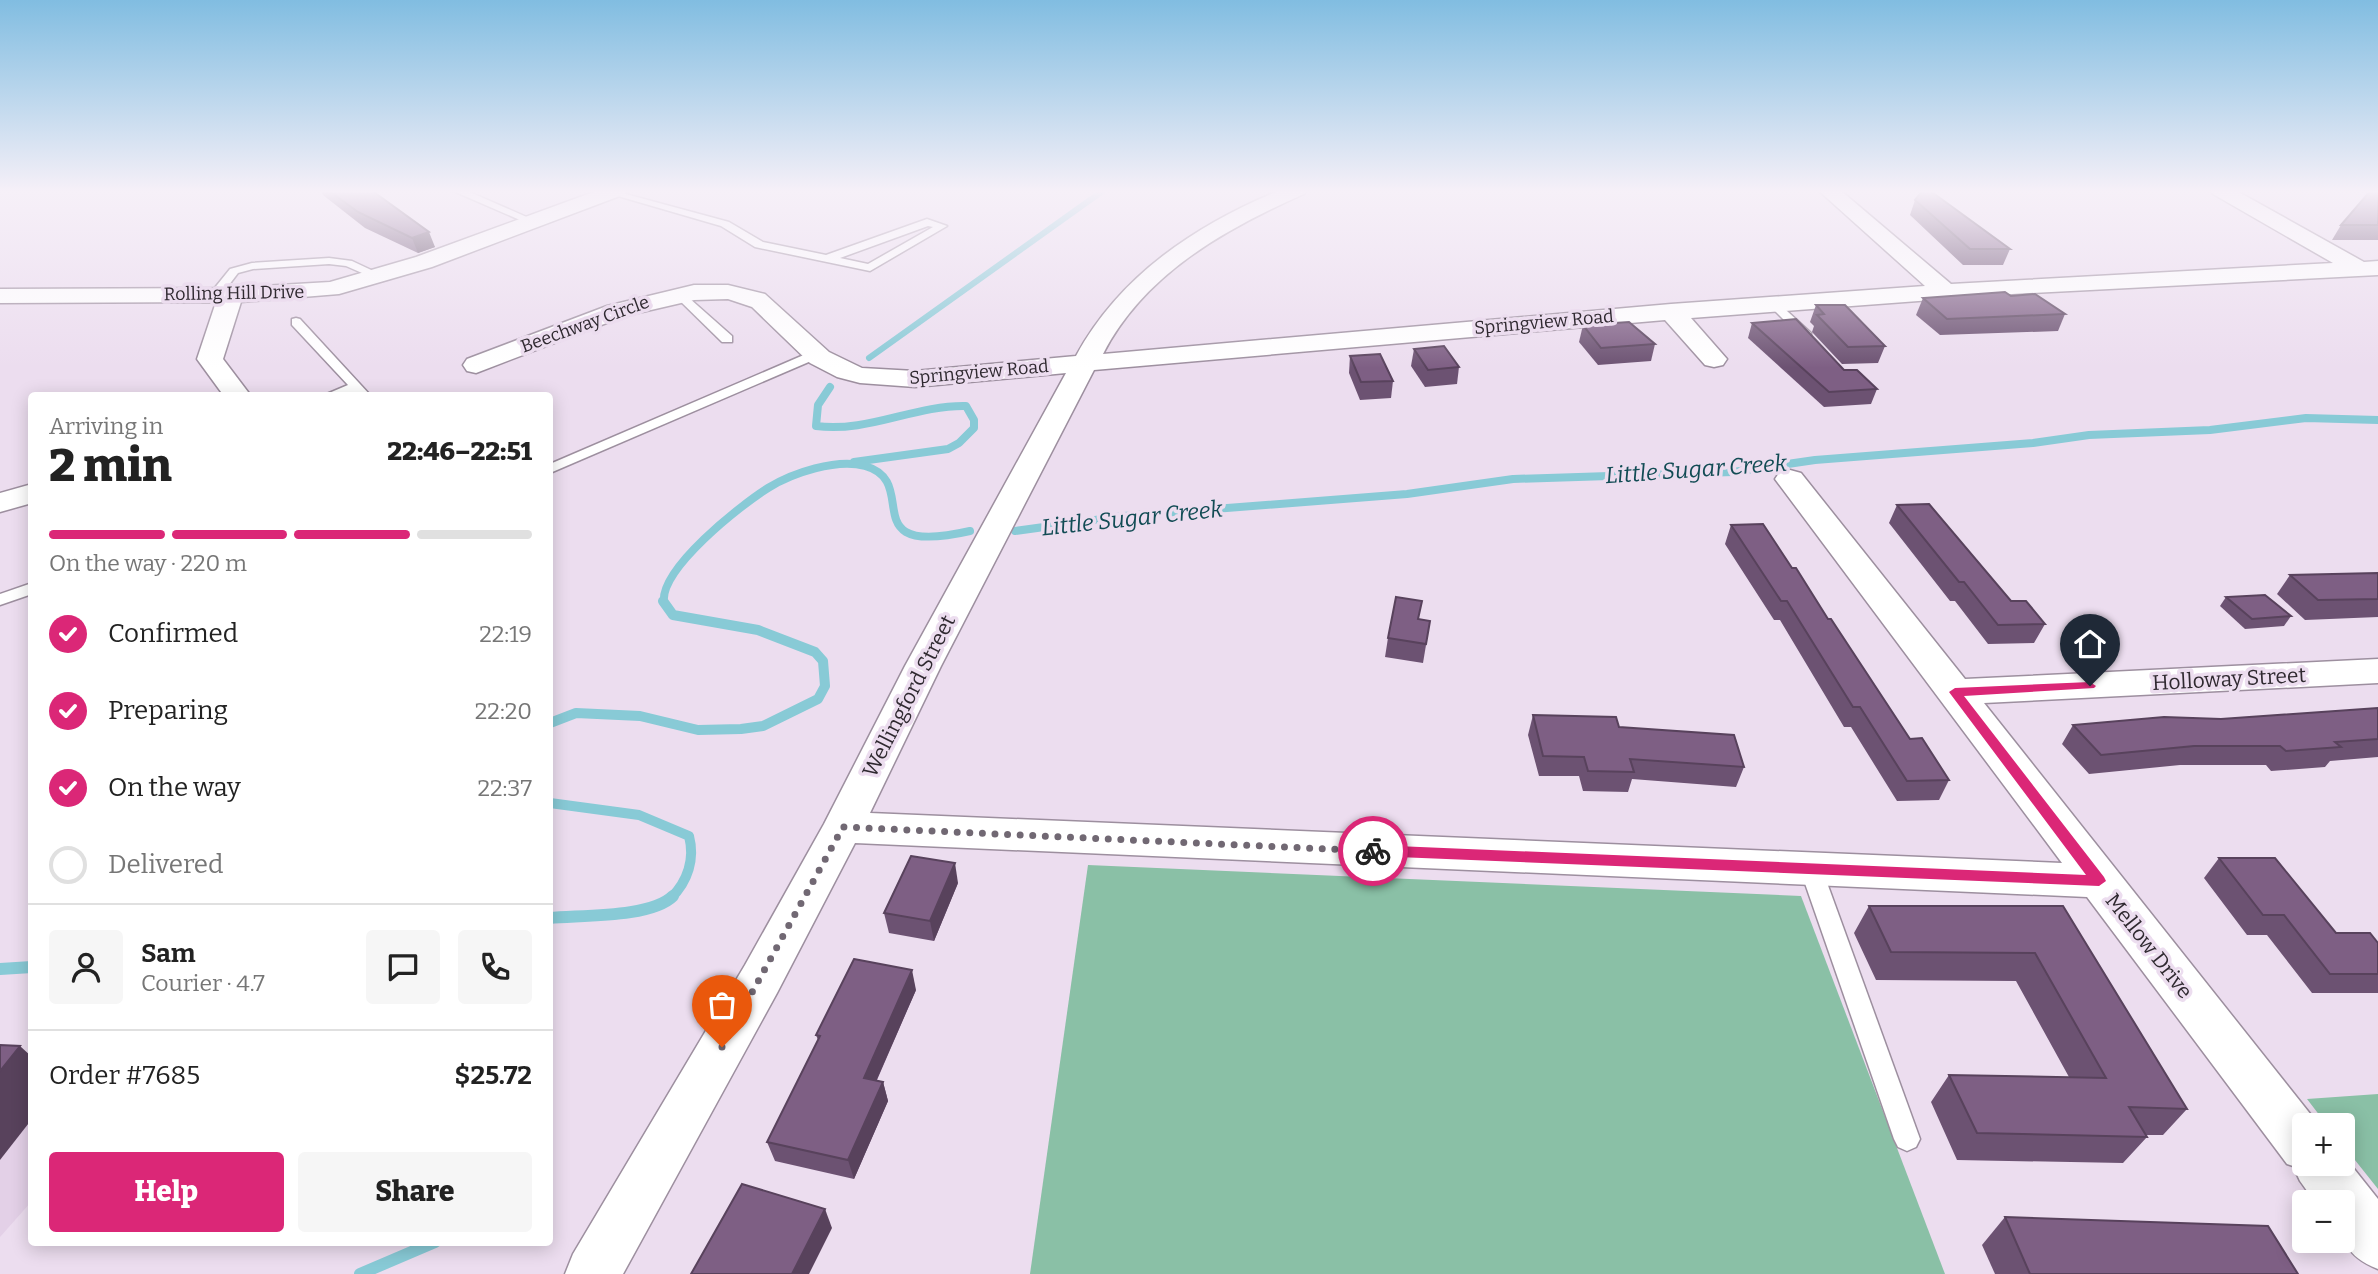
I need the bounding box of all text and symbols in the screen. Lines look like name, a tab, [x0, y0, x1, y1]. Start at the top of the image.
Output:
street label: Rolling Hill Drive	[164, 281, 304, 305]
street label: Beechway Circle	[518, 291, 652, 357]
street label: Springview Road	[1473, 305, 1615, 339]
street label: Springview Road	[908, 355, 1050, 389]
text: Arriving in	[49, 412, 163, 440]
text: 22:46–22:51	[387, 436, 532, 467]
text: 2 min	[49, 438, 172, 493]
water label: Little Sugar Creek	[1604, 449, 1788, 489]
water label: Little Sugar Creek	[1040, 494, 1225, 541]
text: On the way · 220 m	[49, 549, 247, 577]
street label: Wellingford Street	[857, 610, 961, 781]
pin	[2060, 614, 2120, 686]
icon: check	[49, 615, 87, 653]
text: Confirmed	[108, 618, 238, 649]
text: 22:19	[479, 620, 532, 648]
icon: home	[2071, 625, 2109, 663]
street label: Holloway Street	[2151, 662, 2307, 696]
icon: check	[49, 692, 87, 730]
text: Preparing	[108, 695, 228, 726]
text: 22:20	[475, 697, 532, 725]
icon: check	[49, 769, 87, 807]
text: On the way	[108, 772, 241, 803]
text: 22:37	[477, 774, 532, 802]
courier	[1338, 816, 1408, 886]
icon: bike	[1354, 832, 1392, 870]
text: Delivered	[108, 849, 223, 880]
street label: Mellow Drive	[2100, 888, 2198, 1004]
button: person	[49, 930, 123, 1004]
button: chat	[366, 930, 440, 1004]
button: phone	[458, 930, 532, 1004]
text: Sam	[141, 938, 196, 969]
text: Courier · 4.7	[141, 969, 265, 997]
pin	[692, 975, 752, 1047]
icon: bag	[703, 986, 741, 1024]
text: Order #7685	[49, 1060, 200, 1091]
text: $25.72	[455, 1060, 532, 1091]
map controls	[2292, 1113, 2355, 1253]
button: +	[2292, 1113, 2355, 1176]
button: Help	[49, 1152, 284, 1232]
button: Share	[298, 1152, 532, 1232]
button: −	[2292, 1190, 2355, 1253]

